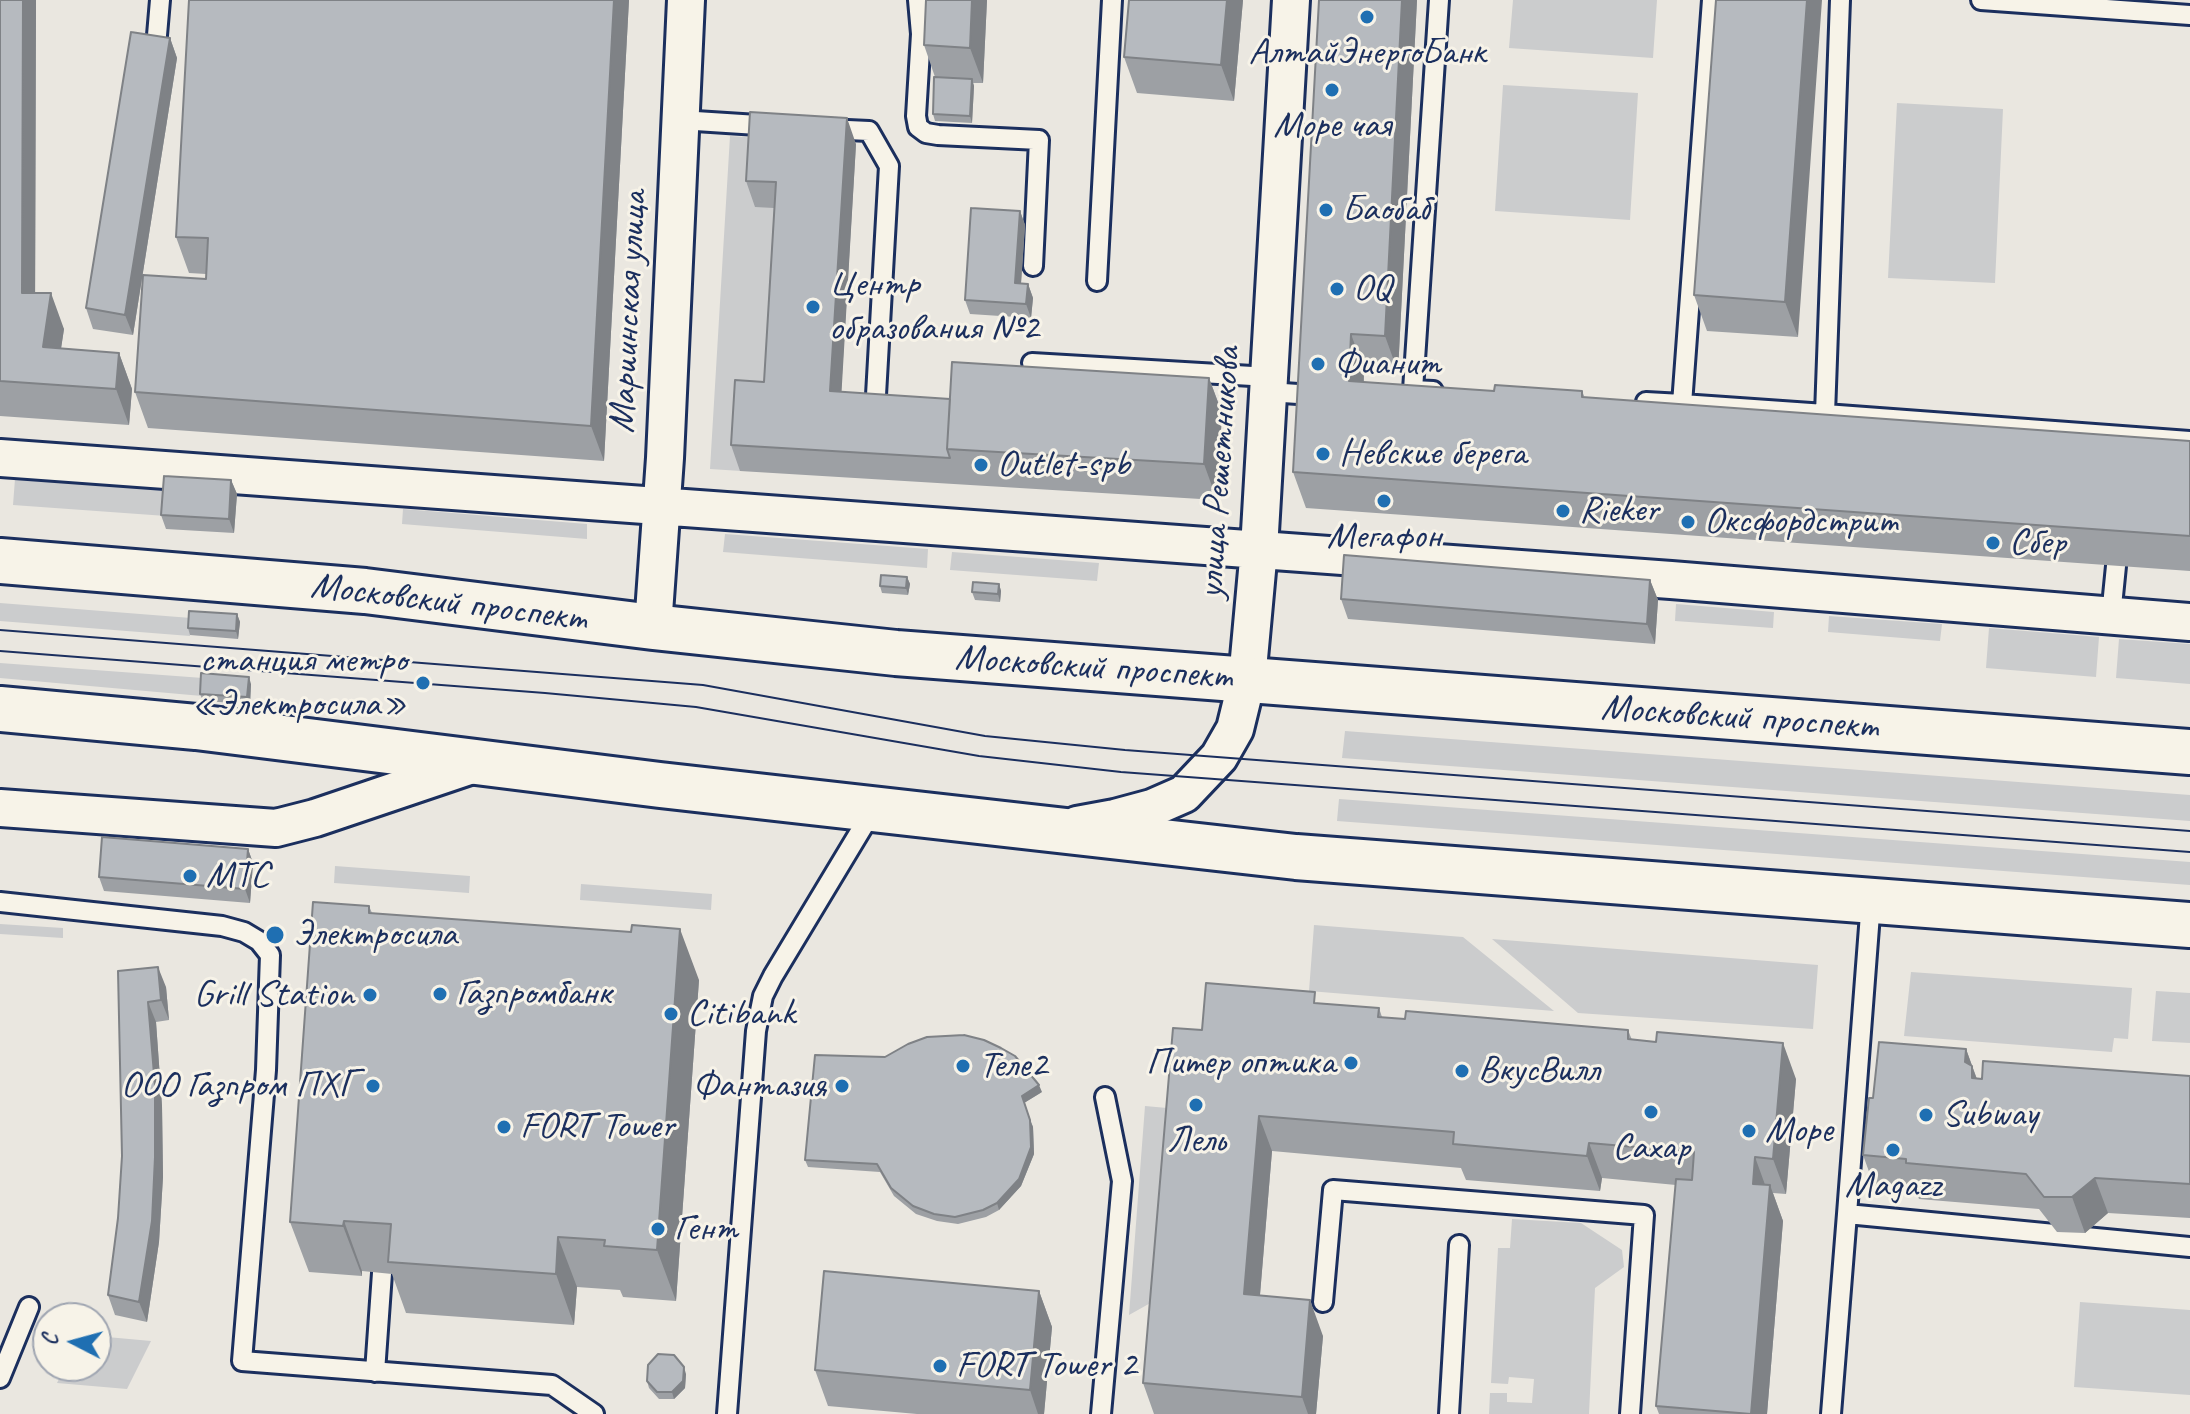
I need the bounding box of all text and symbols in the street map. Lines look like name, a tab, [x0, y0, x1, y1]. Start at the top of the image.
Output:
marker: АлтайЭнергоБанк	[1358, 8, 1376, 26]
place label: АлтайЭнергоБанк	[1249, 30, 1485, 76]
marker: Море чая	[1323, 81, 1341, 99]
place label: Море чая	[1273, 103, 1391, 149]
place label: Баобаб	[1342, 187, 1429, 233]
street label: Мариинская улица	[600, 190, 658, 434]
marker: Баобаб	[1317, 201, 1335, 219]
place label: Центр образования №2	[829, 262, 1039, 352]
place label: OQ	[1353, 266, 1391, 312]
marker: OQ	[1328, 280, 1346, 298]
marker: Центр образования №2	[804, 298, 822, 316]
place label: Фианит	[1334, 341, 1441, 387]
street label: улица Решетникова	[1188, 346, 1252, 600]
marker: Фианит	[1309, 355, 1327, 373]
place label: Невские берега	[1339, 431, 1526, 477]
place label: Outlet-spb	[997, 442, 1130, 488]
marker: Невские берега	[1314, 445, 1332, 463]
marker: Outlet-spb	[972, 456, 990, 474]
place label: Rieker	[1579, 488, 1659, 534]
marker: Мегафон	[1375, 492, 1393, 510]
place label: Оксфордстрит	[1704, 499, 1898, 545]
marker: Rieker	[1554, 502, 1572, 520]
marker: Оксфордстрит	[1679, 513, 1697, 531]
place label: Мегафон	[1327, 514, 1441, 560]
place label: Сбер	[2009, 520, 2066, 566]
marker: Сбер	[1984, 534, 2002, 552]
street label: Московский проспект	[308, 563, 590, 643]
street label: Московский проспект	[954, 636, 1234, 700]
place label: станция метро «Электросила»	[192, 638, 407, 728]
marker: станция метро «Электросила»	[414, 674, 432, 692]
street label: Московский проспект	[1600, 686, 1880, 750]
place label: МТС	[206, 853, 269, 899]
marker: МТС	[181, 867, 199, 885]
place label: Электросила	[293, 912, 457, 958]
marker: Электросила	[264, 924, 286, 946]
place label: Газпромбанк	[456, 971, 611, 1017]
place label: Grill Station	[194, 972, 354, 1018]
marker: Газпромбанк	[431, 985, 449, 1003]
marker: Grill Station	[361, 986, 379, 1004]
place label: Citibank	[687, 991, 795, 1037]
marker: Citibank	[662, 1005, 680, 1023]
place label: Питер оптика	[1146, 1040, 1335, 1086]
place label: Теле2	[979, 1043, 1047, 1089]
place label: ВкусВилл	[1478, 1048, 1599, 1094]
marker: Питер оптика	[1342, 1054, 1360, 1072]
marker: Теле2	[954, 1057, 972, 1075]
marker: ВкусВилл	[1453, 1062, 1471, 1080]
place label: ООО Газпром ПХГ	[121, 1063, 357, 1109]
place label: Фантазия	[692, 1063, 826, 1109]
marker: ООО Газпром ПХГ	[364, 1077, 382, 1095]
marker: Фантазия	[833, 1077, 851, 1095]
place label: Subway	[1942, 1092, 2038, 1138]
marker: Лель	[1187, 1096, 1205, 1114]
marker: Сахар	[1642, 1103, 1660, 1121]
place label: FORT Tower	[520, 1104, 674, 1150]
marker: Subway	[1917, 1106, 1935, 1124]
place label: Море	[1765, 1108, 1832, 1154]
marker: FORT Tower	[495, 1118, 513, 1136]
place label: Лель	[1167, 1118, 1225, 1164]
marker: Море	[1740, 1122, 1758, 1140]
place label: Сахар	[1612, 1125, 1690, 1171]
marker: Magazz	[1884, 1141, 1902, 1159]
place label: Magazz	[1845, 1163, 1941, 1209]
place label: Гент	[674, 1206, 737, 1252]
marker: Гент	[649, 1220, 667, 1238]
north arrow	[32, 1302, 112, 1382]
text: С	[36, 1333, 65, 1347]
place label: FORT Tower 2	[956, 1343, 1137, 1389]
marker: FORT Tower 2	[931, 1357, 949, 1375]

